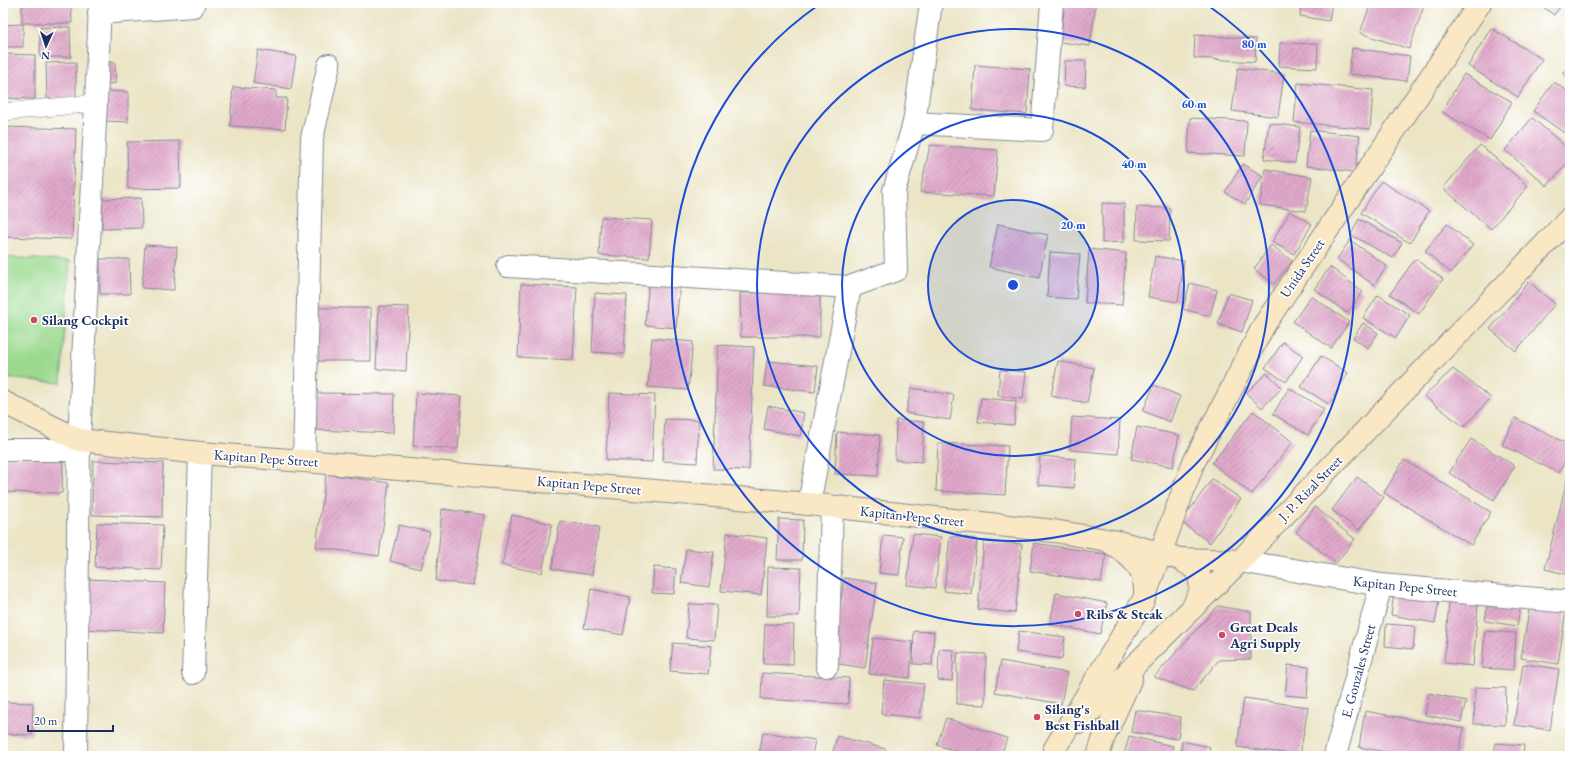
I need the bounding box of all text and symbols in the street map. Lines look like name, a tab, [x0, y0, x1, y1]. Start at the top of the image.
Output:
north arrow	[26, 26, 66, 66]
text: 80 m	[1241, 36, 1267, 52]
text: N	[41, 49, 50, 63]
text: 60 m	[1181, 96, 1207, 112]
text: 40 m	[1121, 156, 1147, 172]
text: 20 m	[1060, 217, 1086, 233]
street label: Unida Street	[1276, 235, 1329, 301]
centre of rings	[1006, 278, 1020, 292]
place label: Silang Cockpit	[42, 311, 130, 329]
marker: Silang Cockpit	[29, 315, 39, 325]
street label: Kapitan Pepe Street	[213, 445, 319, 471]
street label: J. P. Rizal Street	[1273, 451, 1346, 525]
street label: Kapitan Pepe Street	[536, 471, 643, 499]
street label: Kapitan Pepe Street	[859, 502, 966, 530]
street label: Kapitan Pepe Street	[1352, 572, 1459, 600]
place label: Ribs & Steak	[1086, 605, 1163, 623]
marker: Ribs & Steak	[1073, 609, 1083, 619]
place label: Great Deals Agri Supply	[1229, 618, 1301, 652]
street label: E. Gonzales Street	[1337, 622, 1379, 720]
marker: Great Deals Agri Supply	[1217, 630, 1227, 640]
place label: Silang's Best Fishball	[1045, 700, 1119, 734]
scale bar	[28, 707, 113, 733]
marker: Silang's Best Fishball	[1032, 712, 1042, 722]
text: 20 m	[34, 713, 58, 729]

